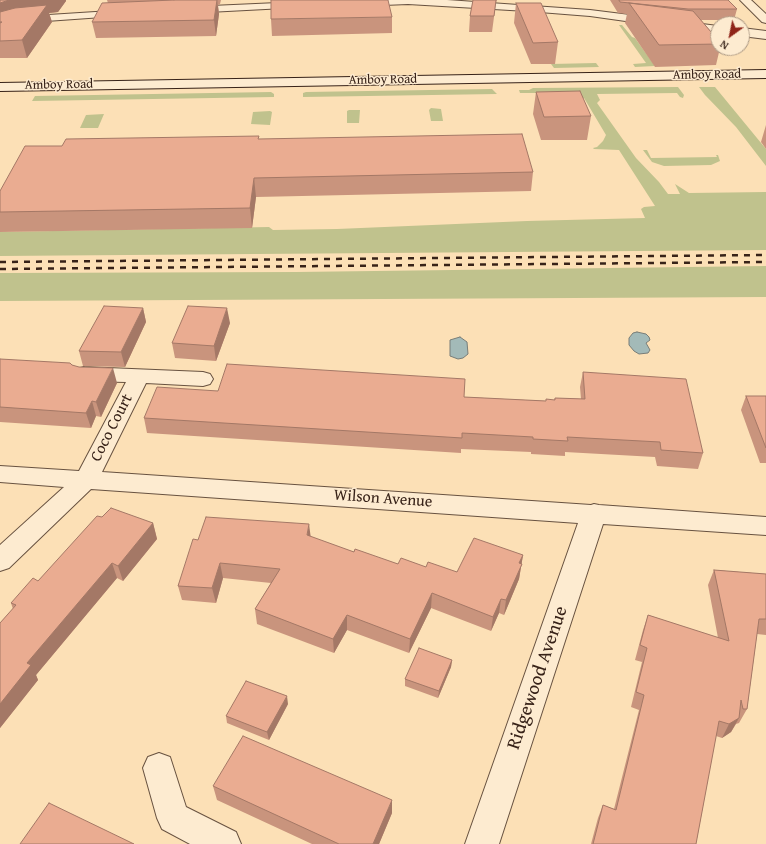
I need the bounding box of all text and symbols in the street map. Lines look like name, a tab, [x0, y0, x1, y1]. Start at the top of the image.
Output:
north arrow	[710, 16, 750, 56]
text: N	[717, 37, 731, 54]
street label: Amboy Road	[673, 67, 741, 83]
street label: Amboy Road	[349, 72, 417, 88]
street label: Amboy Road	[25, 77, 93, 93]
street label: Coco Court	[87, 391, 137, 465]
street label: Wilson Avenue	[333, 486, 433, 512]
street label: Ridgewood Avenue	[503, 603, 573, 753]

